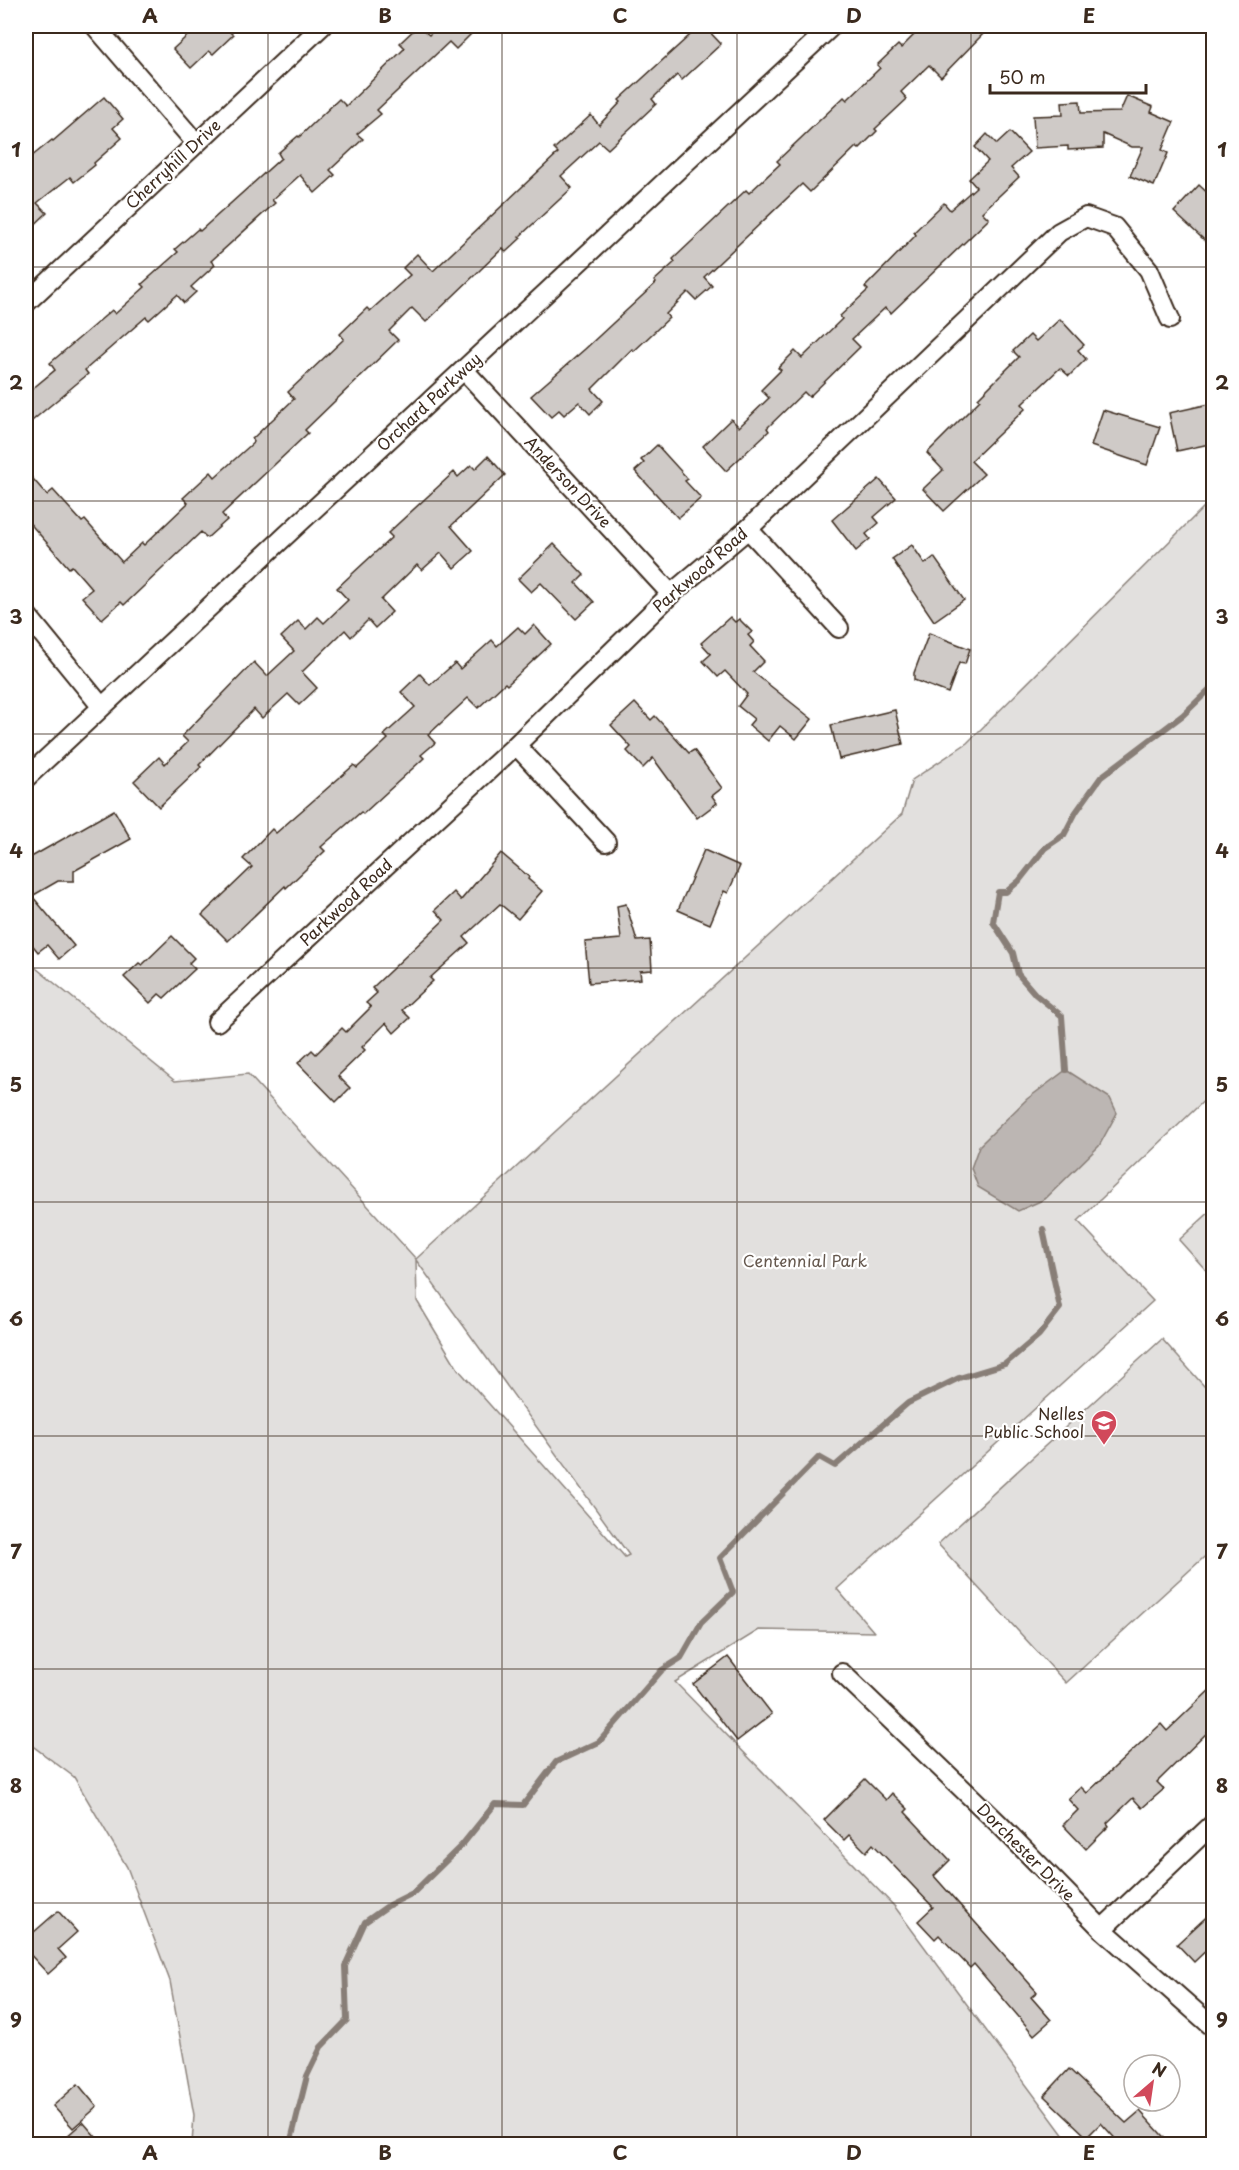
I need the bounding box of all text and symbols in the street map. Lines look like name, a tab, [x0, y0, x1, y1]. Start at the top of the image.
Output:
text: A	[142, 0, 158, 30]
text: B	[378, 0, 392, 30]
text: C	[612, 0, 628, 30]
text: D	[846, 0, 862, 30]
text: E	[1083, 0, 1095, 30]
scale bar	[990, 57, 1146, 95]
text: 50 m	[999, 63, 1046, 90]
street label: Cherryhill Drive	[119, 113, 225, 214]
text: 1	[11, 134, 21, 164]
text: 1	[1217, 134, 1227, 164]
street label: Orchard Parkway	[371, 346, 486, 456]
text: 2	[9, 367, 23, 397]
text: 2	[1215, 367, 1229, 397]
street label: Anderson Drive	[520, 430, 618, 533]
street label: Parkwood Road	[647, 521, 752, 617]
text: 3	[9, 601, 23, 631]
text: 3	[1215, 601, 1229, 631]
text: 4	[9, 835, 23, 865]
text: 4	[1215, 835, 1229, 865]
street label: Parkwood Road	[294, 852, 397, 951]
text: 5	[10, 1069, 22, 1099]
text: 5	[1216, 1069, 1228, 1099]
park label: Centennial Park	[743, 1248, 867, 1272]
text: 6	[9, 1303, 23, 1333]
text: 6	[1215, 1303, 1229, 1333]
place label: Nelles Public School	[984, 1401, 1084, 1443]
school or university icon: Nelles Public School	[1089, 1408, 1119, 1446]
text: 7	[10, 1536, 22, 1566]
text: 7	[1216, 1536, 1228, 1566]
text: 8	[10, 1770, 22, 1800]
text: 8	[1216, 1770, 1228, 1800]
street label: Dorchester Drive	[972, 1797, 1081, 1906]
text: 9	[10, 2004, 22, 2034]
text: 9	[1216, 2004, 1228, 2034]
north arrow	[1122, 2053, 1182, 2113]
text: N	[1148, 2055, 1171, 2083]
text: A	[142, 2137, 158, 2167]
text: B	[378, 2137, 392, 2167]
text: C	[612, 2137, 628, 2167]
text: D	[846, 2137, 862, 2167]
text: E	[1083, 2137, 1095, 2167]

